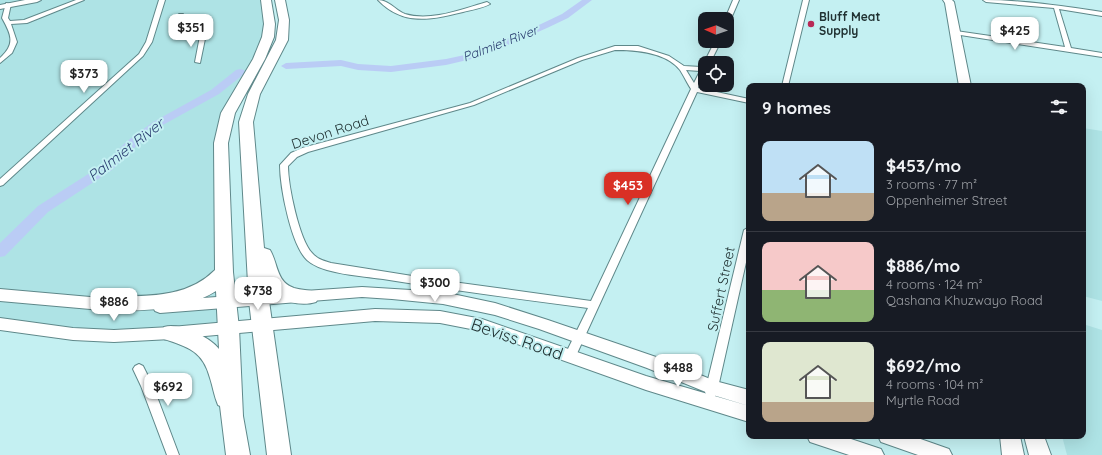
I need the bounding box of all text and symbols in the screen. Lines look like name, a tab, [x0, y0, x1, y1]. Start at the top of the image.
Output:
place label: Bluff Meat Supply	[819, 9, 880, 38]
north arrow	[698, 12, 734, 48]
map controls	[698, 12, 734, 92]
pin: $351	[167, 14, 215, 48]
pin: $425	[991, 17, 1039, 51]
text: $351	[177, 19, 205, 35]
marker: Bluff Meat Supply	[806, 19, 816, 29]
water label: Palmiet River	[460, 21, 542, 65]
text: $425	[1000, 22, 1030, 38]
button: locate	[698, 56, 734, 92]
pin: $373	[60, 60, 108, 94]
text: $373	[70, 65, 98, 81]
icon: filters	[1048, 96, 1070, 118]
text: 9 homes	[762, 97, 831, 118]
street label: Devon Road	[289, 111, 371, 153]
water label: Palmiet River	[84, 113, 169, 185]
text: $453/mo	[886, 155, 961, 176]
icon: home	[794, 157, 842, 205]
pin: $453	[604, 172, 652, 206]
text: 3 rooms · 77 m²	[886, 176, 977, 192]
text: $453	[613, 177, 643, 193]
text: Oppenheimer Street	[886, 192, 1007, 208]
street label: Suffert Street	[703, 245, 739, 333]
text: $886/mo	[886, 255, 960, 276]
icon: home	[794, 258, 842, 306]
pin: $300	[411, 269, 459, 303]
text: $300	[420, 274, 450, 290]
text: 4 rooms · 124 m²	[886, 276, 983, 292]
pin: $738	[234, 277, 282, 311]
text: $738	[243, 282, 273, 298]
pin: $886	[90, 288, 138, 322]
text: Qashana Khuzwayo Road	[886, 292, 1043, 308]
text: $886	[99, 293, 129, 309]
street label: Beviss Road	[468, 313, 566, 364]
pin: $488	[654, 354, 702, 388]
text: $692/mo	[886, 355, 961, 376]
icon: home	[794, 358, 842, 406]
text: $488	[663, 359, 693, 375]
pin: $692	[144, 373, 192, 407]
text: 4 rooms · 104 m²	[886, 376, 983, 392]
text: $692	[153, 378, 183, 394]
text: Myrtle Road	[886, 392, 960, 408]

